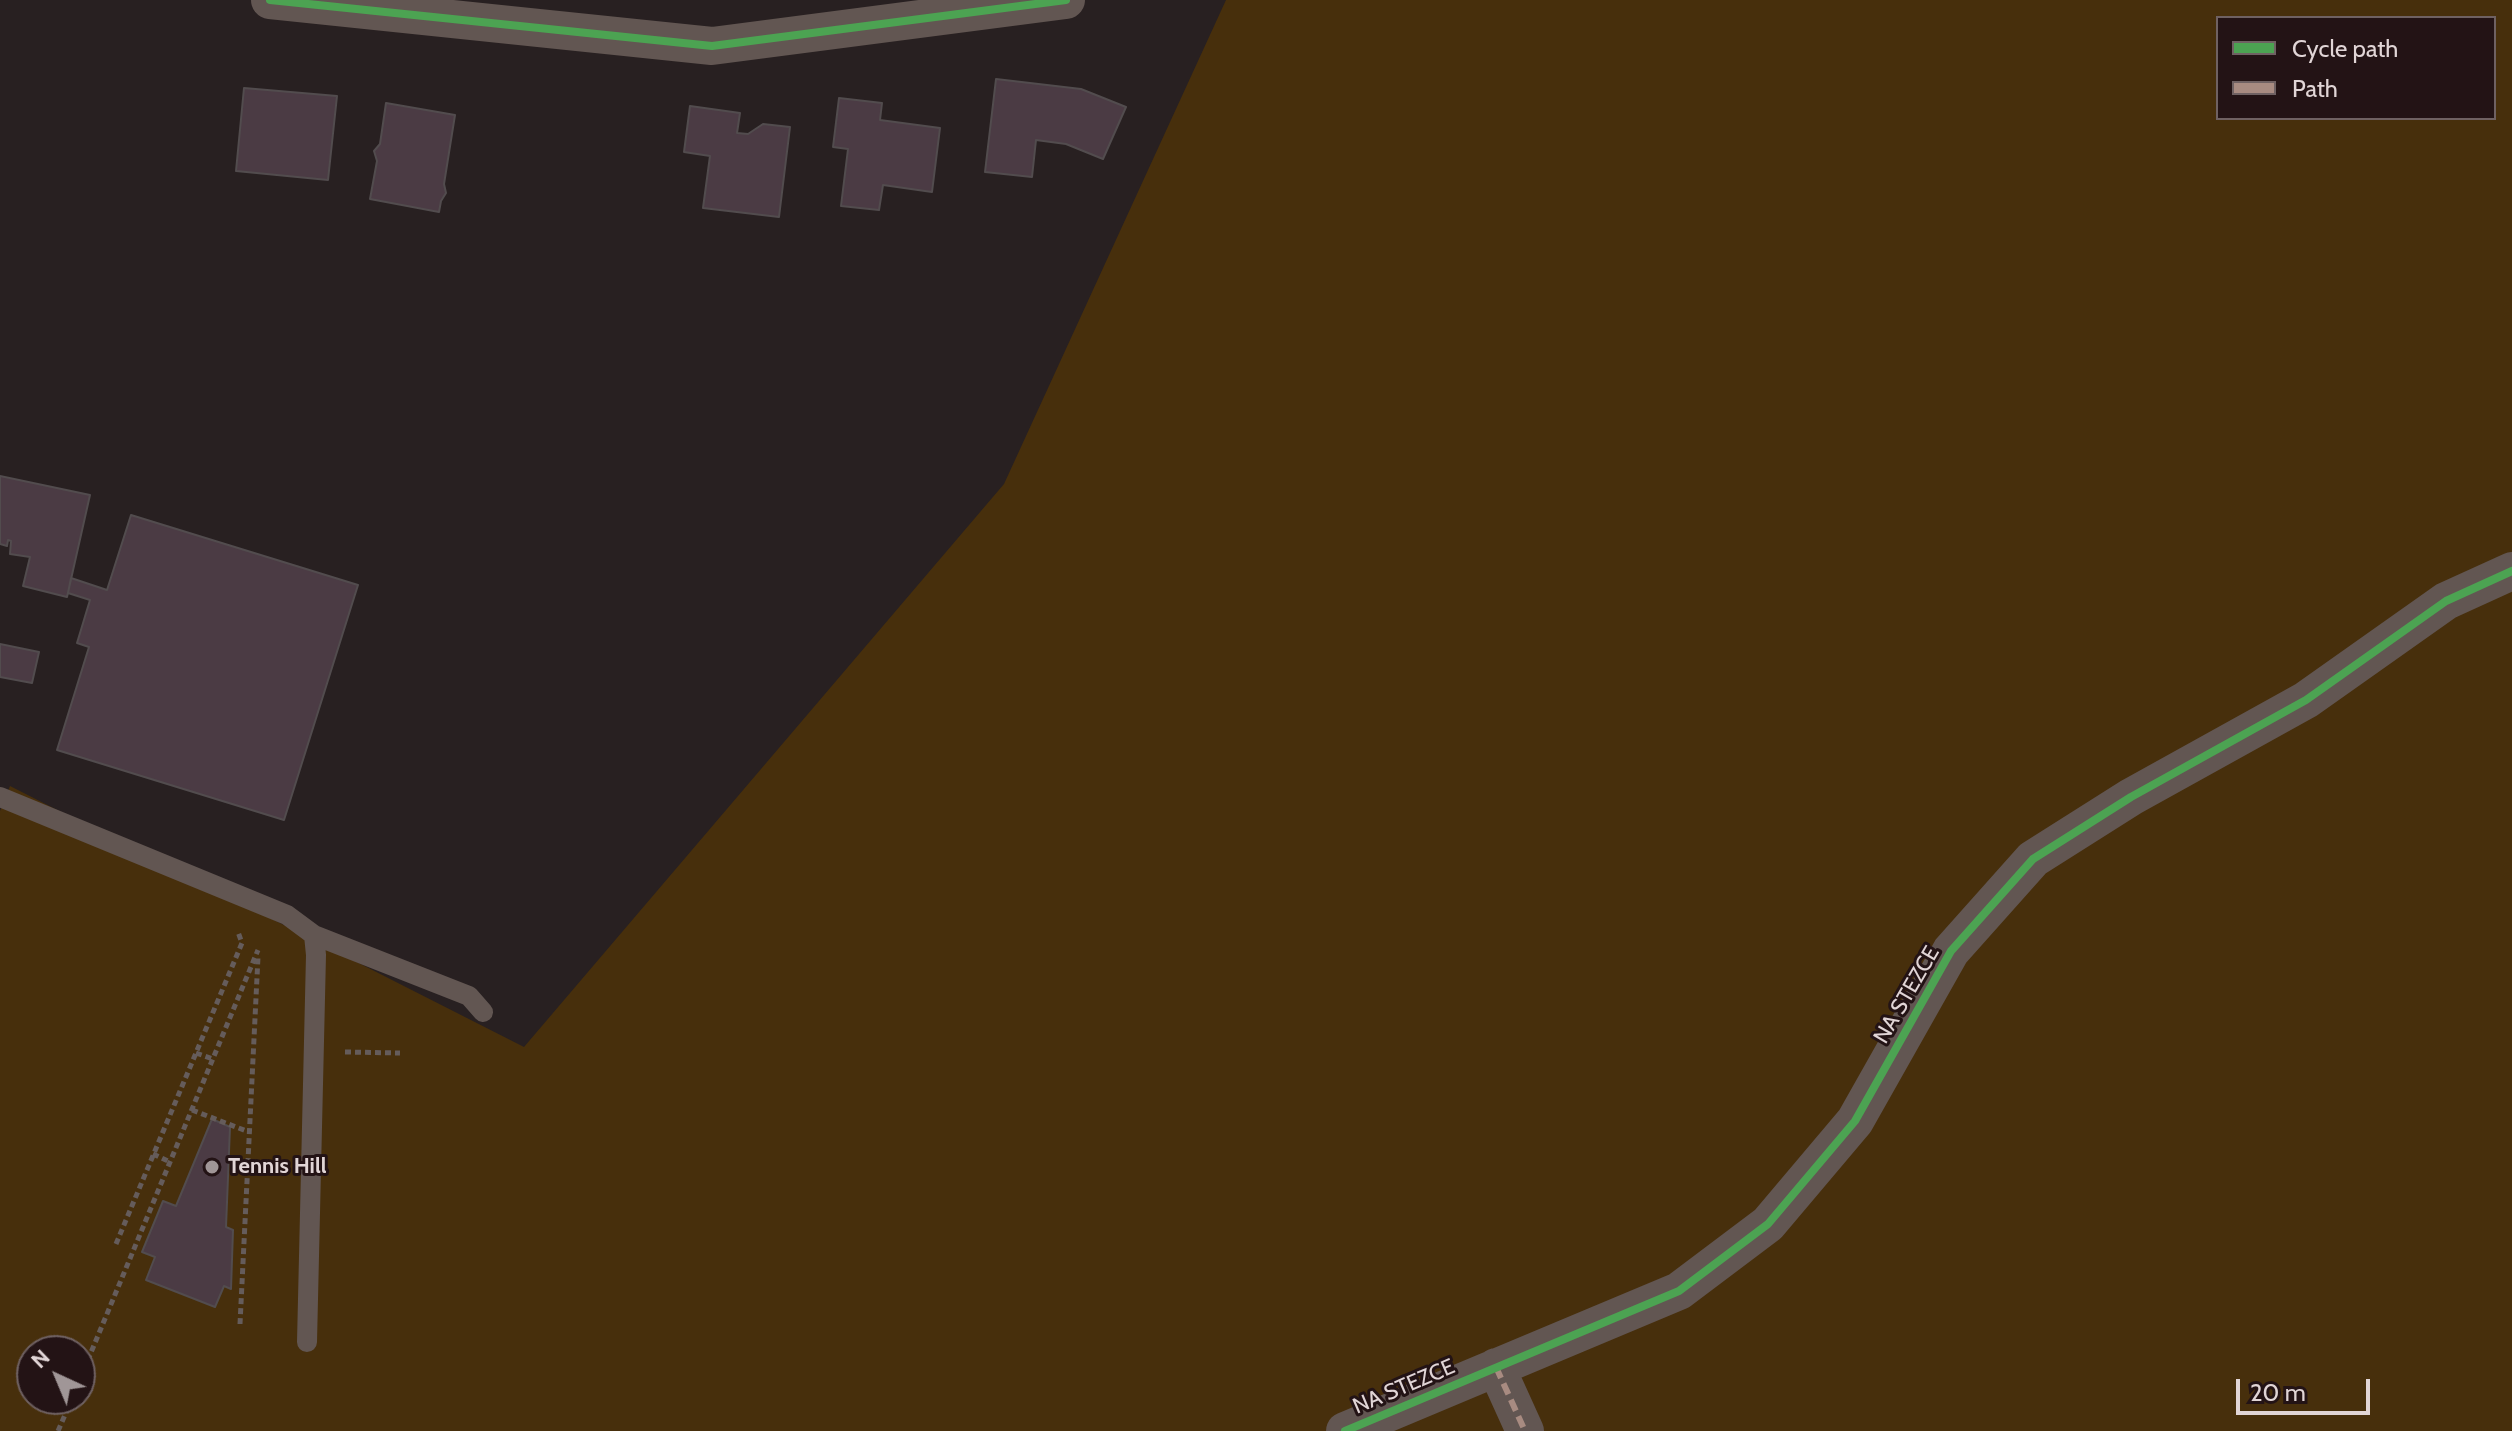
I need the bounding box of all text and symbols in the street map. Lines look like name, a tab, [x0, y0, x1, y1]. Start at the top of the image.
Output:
legend	[2216, 16, 2496, 120]
text: Cycle path	[2292, 34, 2398, 63]
text: Path	[2292, 74, 2338, 103]
street label: NA STEZCE	[1869, 942, 1945, 1048]
place label: Tennis Hill	[228, 1154, 326, 1180]
marker: Tennis Hill	[203, 1158, 221, 1176]
north arrow	[16, 1335, 96, 1415]
text: N	[25, 1344, 55, 1374]
street label: NA STEZCE	[1349, 1354, 1459, 1420]
scale bar	[2240, 1363, 2374, 1413]
text: 20 m	[2250, 1378, 2306, 1407]

